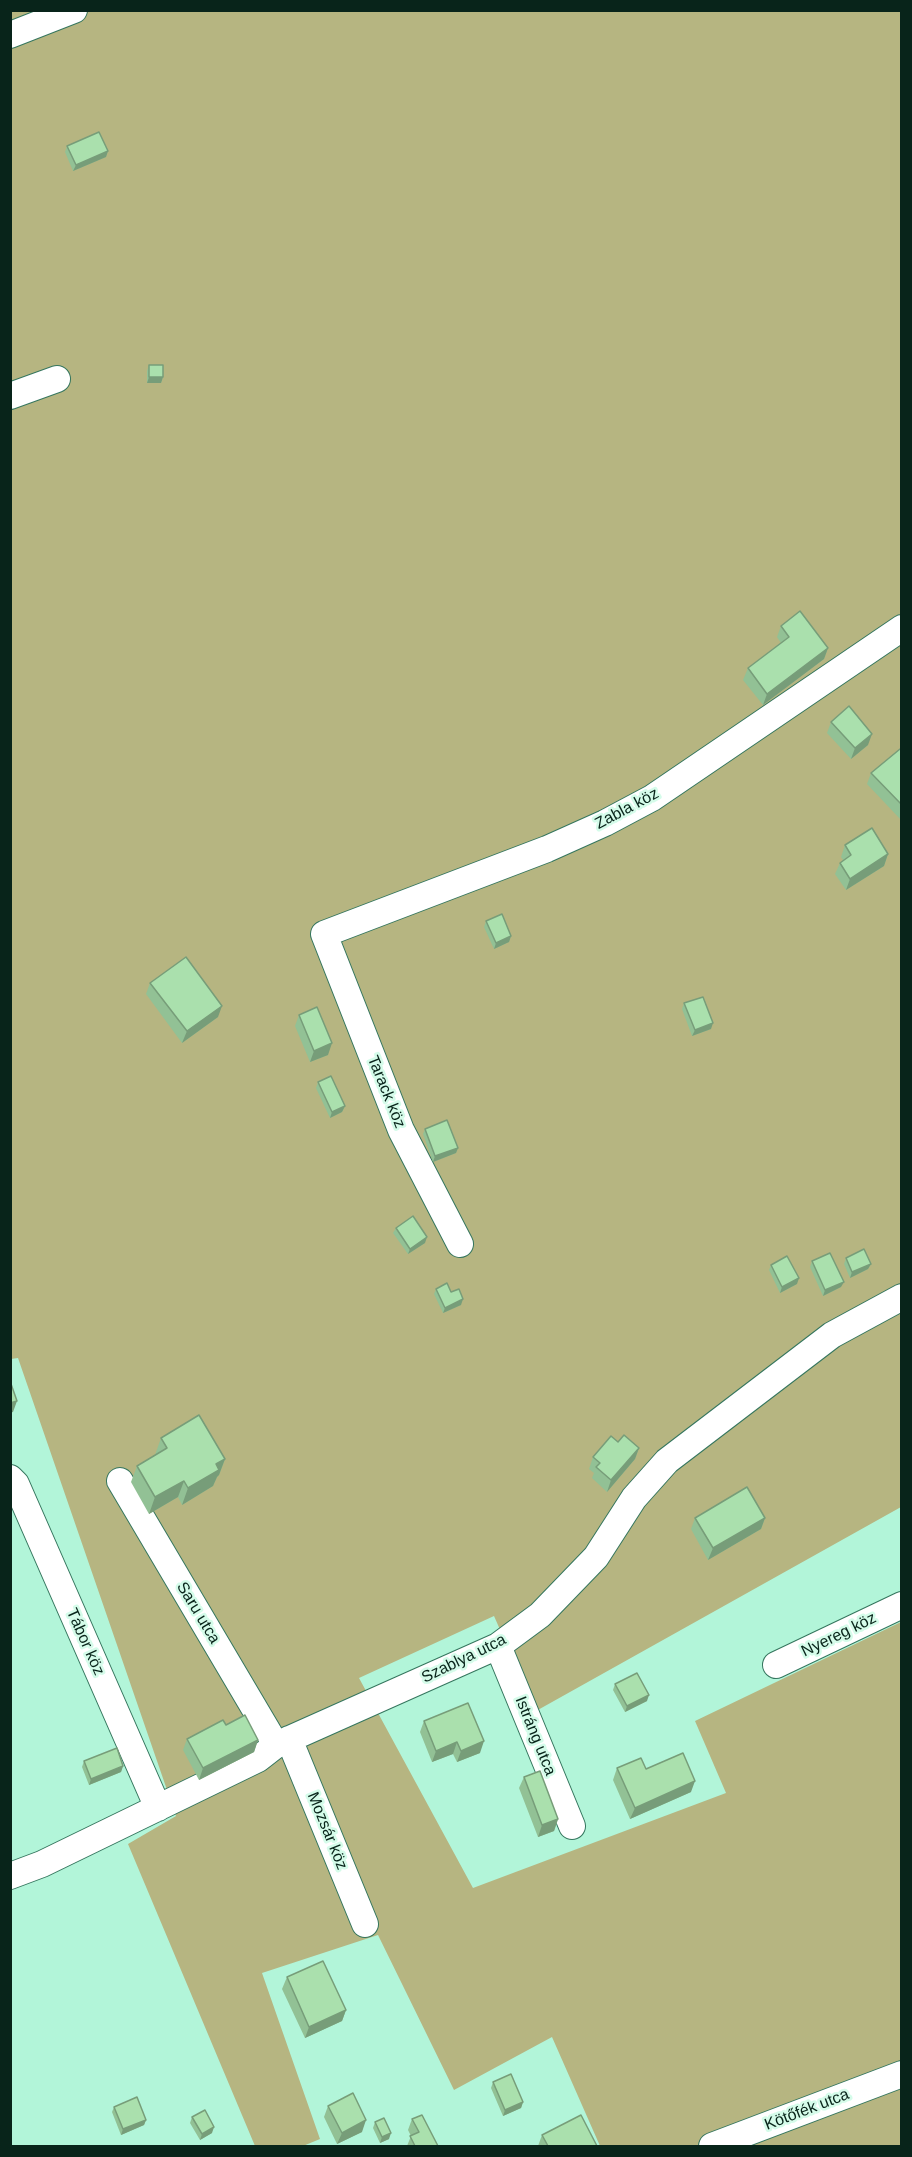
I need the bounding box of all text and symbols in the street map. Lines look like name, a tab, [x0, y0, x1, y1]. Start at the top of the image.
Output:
street label: Zabla köz	[592, 784, 662, 834]
street label: Tarack köz	[363, 1053, 409, 1131]
street label: Saru utca	[172, 1579, 224, 1647]
street label: Tábor köz	[62, 1606, 108, 1678]
street label: Nyereg köz	[798, 1609, 880, 1661]
street label: Szablya utca	[419, 1630, 509, 1688]
street label: Istráng utca	[510, 1694, 560, 1778]
street label: Mozsár köz	[303, 1789, 351, 1873]
street label: Kötőfék utca	[762, 2085, 852, 2135]

